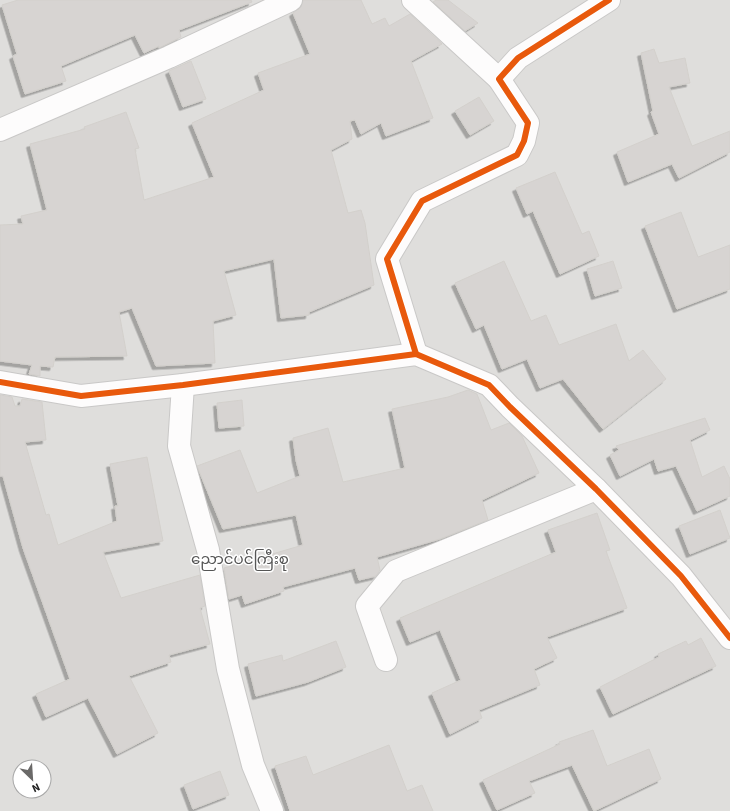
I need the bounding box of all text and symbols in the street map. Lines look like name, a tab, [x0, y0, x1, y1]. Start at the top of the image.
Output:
district label: ညောင်ပင်ကြီးစု	[191, 549, 289, 571]
north arrow	[12, 759, 52, 799]
text: N	[30, 779, 43, 796]

